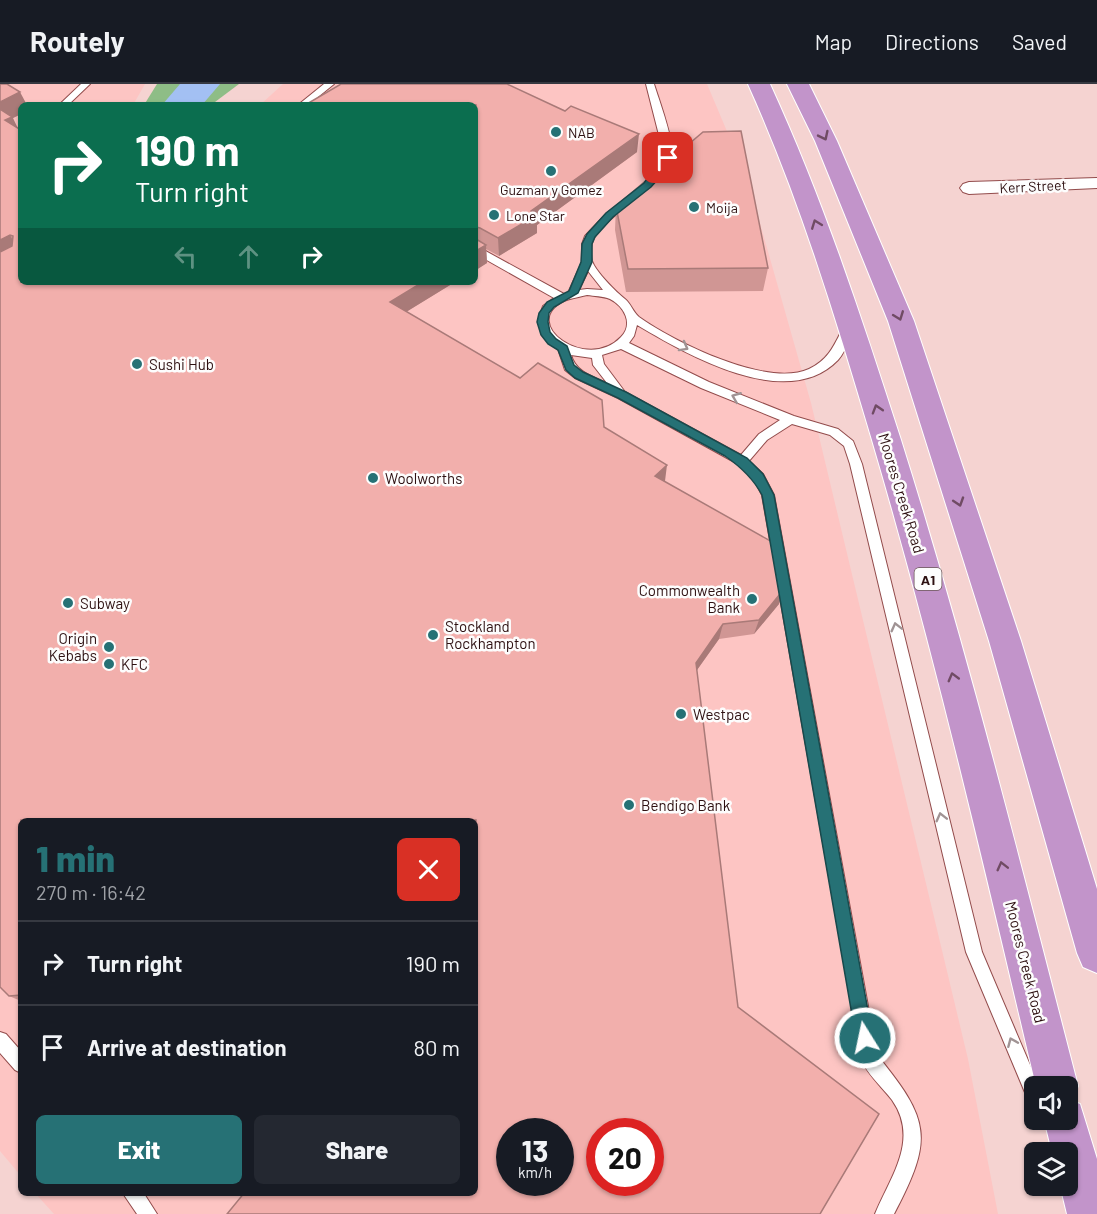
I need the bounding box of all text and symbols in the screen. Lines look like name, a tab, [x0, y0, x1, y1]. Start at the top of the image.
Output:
text: Routely	[30, 24, 125, 58]
text: Map	[815, 29, 852, 54]
text: Directions	[885, 29, 979, 54]
text: Saved	[1012, 29, 1067, 54]
text: 190 m	[135, 124, 240, 174]
place label: NAB	[568, 124, 595, 141]
marker: NAB	[549, 125, 563, 139]
icon: right	[36, 126, 114, 204]
one-way arrow	[816, 130, 828, 141]
pin	[642, 132, 693, 183]
icon: arrive	[651, 141, 684, 174]
marker: Guzman y Gomez	[544, 164, 558, 178]
text: Turn right	[135, 175, 249, 207]
street label: Kerr Street	[999, 176, 1067, 196]
place label: Guzman y Gomez	[500, 181, 602, 198]
place label: Moija	[706, 199, 738, 216]
marker: Moija	[687, 200, 701, 214]
place label: Lone Star	[506, 207, 565, 224]
marker: Lone Star	[487, 208, 501, 222]
one-way arrow	[811, 219, 824, 230]
icon: left	[169, 240, 202, 273]
icon: ahead	[232, 240, 265, 273]
icon: right	[295, 240, 328, 273]
one-way arrow	[892, 310, 904, 321]
one-way arrow	[678, 340, 688, 351]
place label: Sushi Hub	[149, 355, 214, 373]
marker: Sushi Hub	[130, 357, 144, 371]
one-way arrow	[731, 392, 742, 404]
one-way arrow	[872, 404, 884, 415]
street label: Moores Creek Road	[875, 431, 929, 555]
place label: Woolworths	[385, 469, 462, 487]
marker: Woolworths	[366, 471, 380, 485]
one-way arrow	[952, 496, 965, 507]
road number: A1	[914, 568, 942, 590]
place label: Commonwealth Bank	[639, 581, 740, 616]
marker: Commonwealth Bank	[745, 592, 759, 606]
place label: Subway	[80, 594, 130, 612]
marker: Subway	[61, 596, 75, 610]
place label: Stockland Rockhampton	[445, 617, 536, 652]
one-way arrow	[890, 622, 903, 632]
marker: Stockland Rockhampton	[426, 628, 440, 642]
place label: Origin Kebabs	[49, 629, 97, 664]
marker: Origin Kebabs	[102, 640, 116, 654]
place label: KFC	[121, 655, 148, 673]
marker: KFC	[102, 657, 116, 671]
one-way arrow	[948, 673, 961, 683]
place label: Westpac	[693, 705, 750, 723]
marker: Westpac	[674, 707, 688, 721]
place label: Bendigo Bank	[641, 796, 731, 814]
marker: Bendigo Bank	[622, 798, 636, 812]
one-way arrow	[936, 812, 949, 822]
text: 1 min	[36, 836, 115, 879]
button: close	[397, 838, 460, 901]
one-way arrow	[997, 861, 1010, 871]
text: 270 m · 16:42	[36, 880, 146, 904]
street label: Moores Creek Road	[1002, 899, 1050, 1025]
icon: right	[36, 947, 69, 980]
text: Turn right	[87, 950, 182, 976]
text: 190 m	[406, 950, 460, 976]
position arrow	[833, 1006, 897, 1070]
icon: arrive	[36, 1031, 69, 1064]
text: Arrive at destination	[87, 1034, 286, 1060]
text: 80 m	[414, 1034, 460, 1060]
one-way arrow	[1007, 1037, 1019, 1048]
map controls	[1024, 1076, 1078, 1196]
button: sound	[1024, 1076, 1078, 1130]
button: Exit	[36, 1115, 242, 1184]
button: Share	[254, 1115, 460, 1184]
speed limit sign: 20	[586, 1118, 664, 1196]
text: 13	[522, 1132, 548, 1168]
button: layers	[1024, 1142, 1078, 1196]
text: km/h	[518, 1163, 552, 1181]

